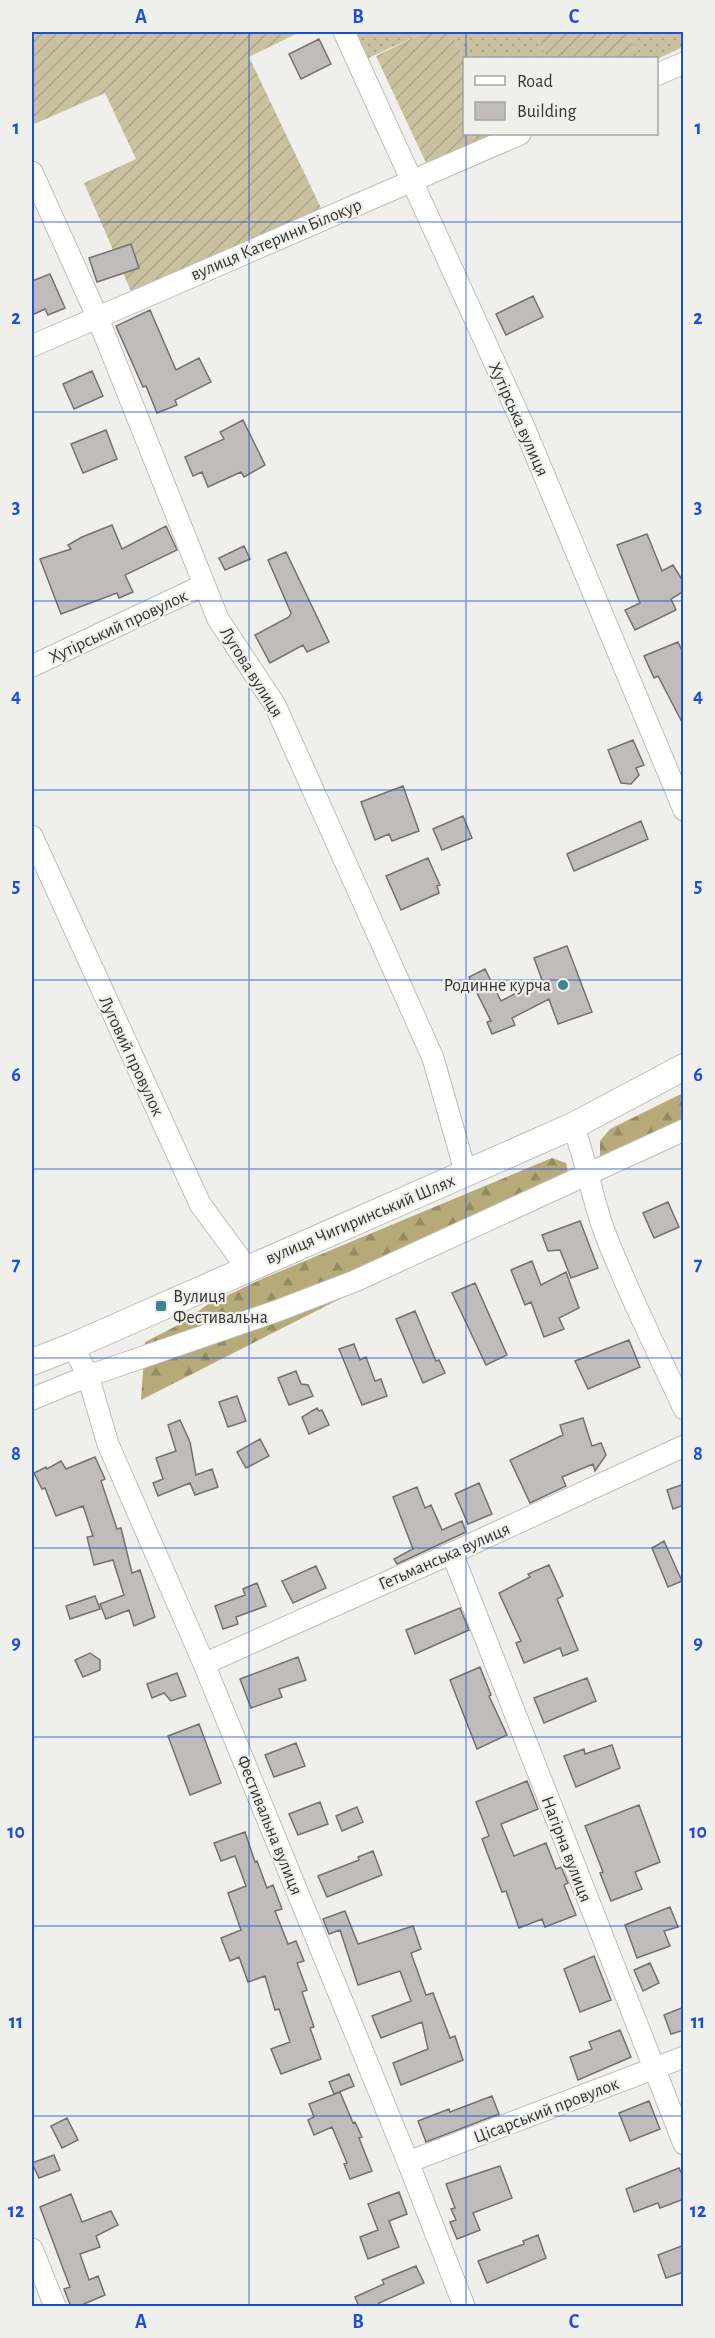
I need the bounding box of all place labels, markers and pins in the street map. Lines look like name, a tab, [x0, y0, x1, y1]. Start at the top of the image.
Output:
place label: Родинне курча	[443, 977, 551, 995]
marker: Родинне курча	[556, 978, 570, 992]
place label: Вулиця Фестивальна	[173, 1288, 268, 1327]
marker: Вулиця Фестивальна	[154, 1299, 168, 1313]

